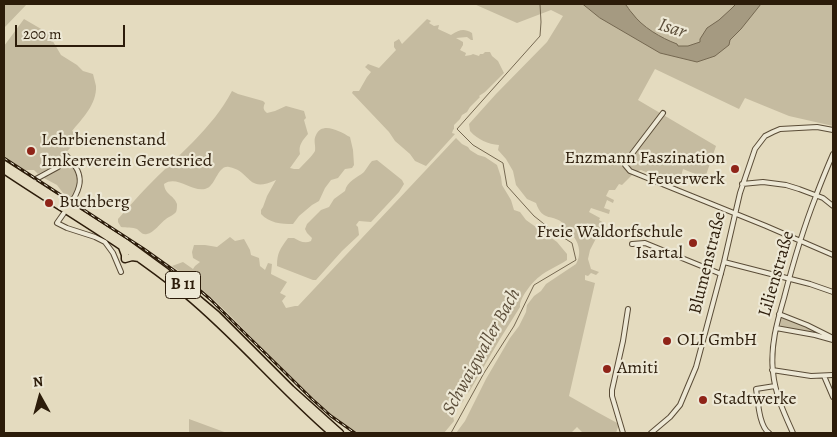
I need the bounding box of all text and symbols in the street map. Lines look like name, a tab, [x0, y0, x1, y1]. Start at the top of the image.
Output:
water label: Isar	[655, 14, 689, 44]
scale bar	[18, 15, 128, 47]
text: 200 m	[23, 24, 62, 44]
place label: Lehrbienenstand Imkerverein Geretsried	[41, 130, 213, 172]
marker: Lehrbienenstand Imkerverein Geretsried	[25, 145, 37, 157]
place label: Enzmann Faszination Feuerwerk	[565, 148, 725, 190]
marker: Enzmann Faszination Feuerwerk	[729, 163, 741, 175]
place label: Buchberg	[59, 192, 130, 214]
marker: Buchberg	[43, 197, 55, 209]
street label: Blumenstraße	[685, 210, 731, 316]
place label: Freie Waldorfschule Isartal	[536, 222, 683, 264]
street label: Lilienstraße	[754, 228, 800, 320]
marker: Freie Waldorfschule Isartal	[687, 237, 699, 249]
road number: B 11	[166, 272, 200, 298]
water label: Schwaigwaller Bach	[438, 285, 526, 419]
place label: OLI GmbH	[677, 330, 757, 352]
marker: OLI GmbH	[661, 335, 673, 347]
place label: Amiti	[617, 358, 658, 380]
marker: Amiti	[601, 363, 613, 375]
north arrow	[15, 372, 65, 422]
text: N	[32, 372, 44, 392]
place label: Stadtwerke	[713, 389, 796, 411]
marker: Stadtwerke	[697, 394, 709, 406]

